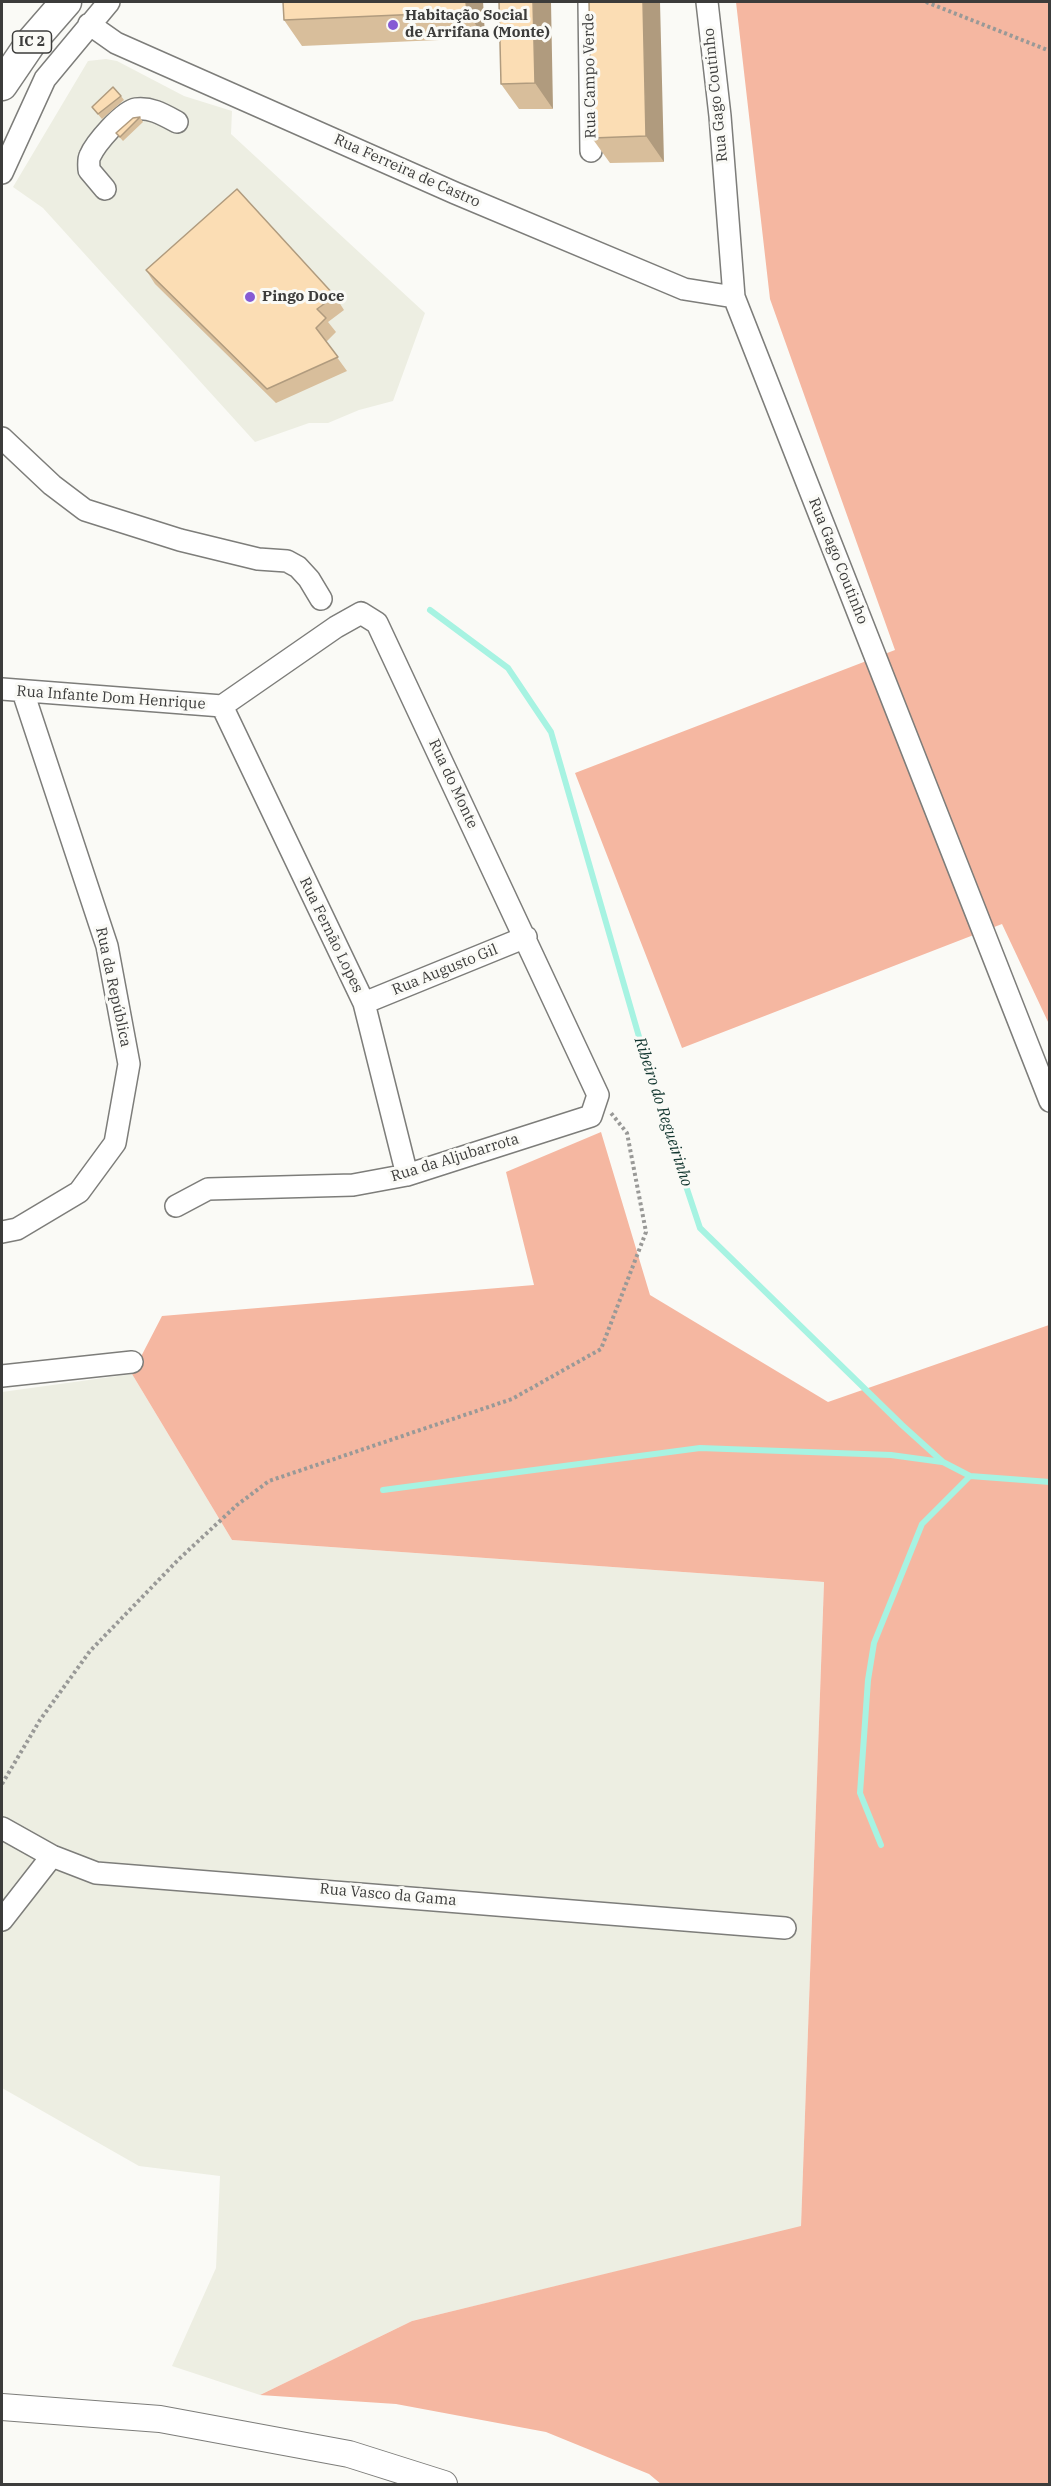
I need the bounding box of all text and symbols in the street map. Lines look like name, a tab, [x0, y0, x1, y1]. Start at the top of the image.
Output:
place label: Habitação Social de Arrifana (Monte)	[405, 7, 550, 42]
street label: Rua Campo Verde	[580, 13, 600, 139]
marker: Habitação Social de Arrifana (Monte)	[386, 18, 400, 32]
street label: Rua Gago Coutinho	[700, 27, 732, 163]
road number: IC 2	[12, 31, 51, 53]
street label: Rua Ferreira de Castro	[331, 131, 483, 211]
place label: Pingo Doce	[262, 288, 344, 306]
marker: Pingo Doce	[243, 290, 257, 304]
street label: Rua Gago Coutinho	[804, 495, 872, 627]
street label: Rua Infante Dom Henrique	[16, 682, 206, 714]
street label: Rua do Monte	[424, 736, 482, 832]
street label: Rua Fernão Lopes	[295, 874, 367, 996]
street label: Rua da República	[91, 925, 135, 1049]
street label: Rua Augusto Gil	[390, 941, 500, 999]
water label: Ribeiro do Regueirinho	[630, 1035, 696, 1189]
street label: Rua da Aljubarrota	[389, 1130, 521, 1186]
street label: Rua Vasco da Gama	[319, 1880, 457, 1910]

